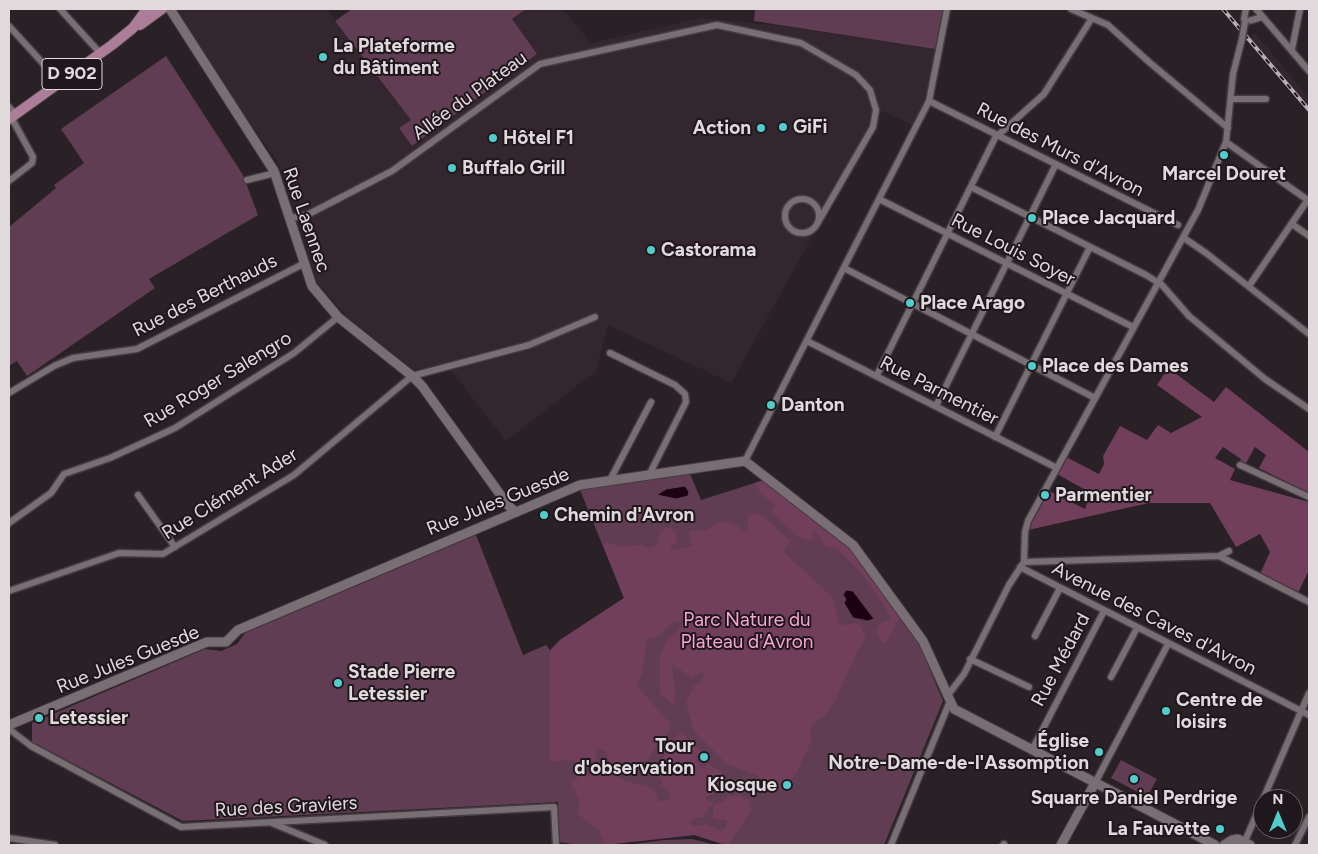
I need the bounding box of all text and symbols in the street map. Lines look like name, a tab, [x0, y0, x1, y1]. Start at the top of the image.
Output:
place label: La Plateforme du Bâtiment	[333, 35, 455, 79]
street label: Allée du Plateau	[408, 47, 532, 145]
marker: La Plateforme du Bâtiment	[317, 51, 329, 63]
road number: D 902	[42, 59, 102, 90]
street label: Rue des Murs d'Avron	[973, 98, 1147, 202]
place label: GiFi	[793, 116, 828, 138]
place label: Action	[693, 117, 751, 139]
marker: GiFi	[777, 121, 789, 133]
marker: Action	[755, 122, 767, 134]
place label: Hôtel F1	[503, 127, 574, 149]
marker: Hôtel F1	[487, 132, 499, 144]
marker: Marcel Douret	[1218, 149, 1230, 161]
place label: Buffalo Grill	[462, 157, 565, 179]
marker: Buffalo Grill	[446, 162, 458, 174]
place label: Marcel Douret	[1162, 163, 1286, 185]
street label: Rue Laennec	[277, 165, 335, 275]
place label: Place Jacquard	[1042, 207, 1175, 229]
street label: Rue Louis Soyer	[947, 209, 1079, 291]
marker: Place Jacquard	[1026, 212, 1038, 224]
place label: Castorama	[661, 239, 756, 261]
marker: Castorama	[645, 244, 657, 256]
street label: Rue des Berthauds	[129, 250, 281, 342]
place label: Place Arago	[920, 292, 1025, 314]
marker: Place Arago	[904, 297, 916, 309]
street label: Rue Roger Salengro	[140, 327, 296, 433]
street label: Rue Parmentier	[876, 351, 1002, 431]
place label: Place des Dames	[1042, 355, 1188, 377]
marker: Place des Dames	[1026, 360, 1038, 372]
place label: Danton	[781, 394, 845, 416]
marker: Danton	[765, 399, 777, 411]
street label: Rue Clément Ader	[158, 443, 302, 545]
street label: Rue Jules Guesde	[423, 463, 573, 541]
place label: Parmentier	[1055, 484, 1152, 506]
marker: Parmentier	[1039, 489, 1051, 501]
place label: Chemin d'Avron	[554, 504, 694, 526]
marker: Chemin d'Avron	[538, 509, 550, 521]
street label: Avenue des Caves d'Avron	[1048, 557, 1260, 681]
park label: Parc Nature du Plateau d'Avron	[681, 609, 813, 653]
street label: Rue Médard	[1027, 609, 1095, 711]
street label: Rue Jules Guesde	[53, 621, 203, 699]
place label: Stade Pierre Letessier	[348, 661, 455, 705]
marker: Stade Pierre Letessier	[332, 677, 344, 689]
place label: Centre de loisirs	[1176, 689, 1263, 733]
marker: Centre de loisirs	[1160, 705, 1172, 717]
place label: Letessier	[49, 707, 128, 729]
marker: Letessier	[33, 712, 45, 724]
place label: Église Notre-Dame-de-l'Assomption	[828, 730, 1089, 774]
place label: Tour d'observation	[574, 735, 694, 779]
marker: Église Notre-Dame-de-l'Assomption	[1093, 746, 1105, 758]
marker: Tour d'observation	[698, 751, 710, 763]
marker: Squarre Daniel Perdrige	[1128, 773, 1140, 785]
place label: Kiosque	[707, 774, 777, 796]
marker: Kiosque	[781, 779, 793, 791]
place label: Squarre Daniel Perdrige	[1031, 787, 1237, 809]
north arrow	[1253, 789, 1303, 839]
text: N	[1273, 791, 1283, 808]
street label: Rue des Graviers	[214, 792, 358, 822]
place label: La Fauvette	[1107, 818, 1210, 840]
marker: La Fauvette	[1214, 823, 1226, 835]

